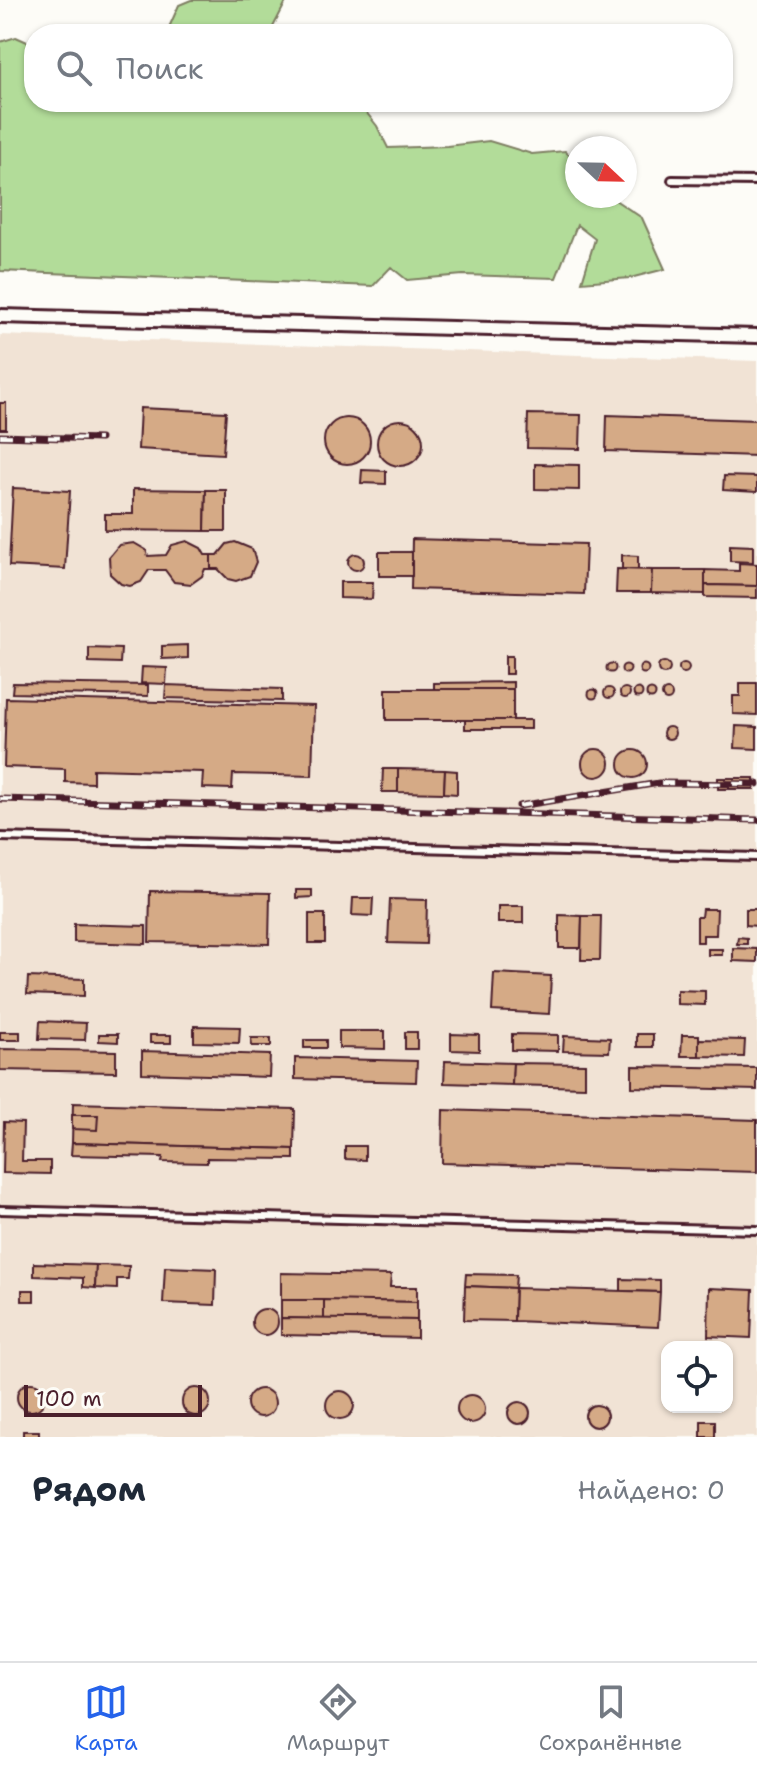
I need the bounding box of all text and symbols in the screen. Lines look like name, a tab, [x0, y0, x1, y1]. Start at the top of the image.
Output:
search box	[24, 24, 733, 112]
icon: search	[52, 46, 96, 90]
text: Поиск	[116, 48, 204, 89]
north arrow	[565, 136, 637, 208]
map controls	[661, 1341, 733, 1413]
button: locate	[661, 1341, 733, 1413]
scale bar	[24, 1381, 202, 1417]
text: 100 m	[36, 1384, 102, 1413]
text: Рядом	[32, 1466, 146, 1512]
text: Найдено: 0	[578, 1472, 725, 1507]
tab: Карта	[75, 1680, 138, 1757]
tab: Маршрут	[287, 1680, 389, 1757]
tab: Сохранённые	[539, 1680, 682, 1757]

